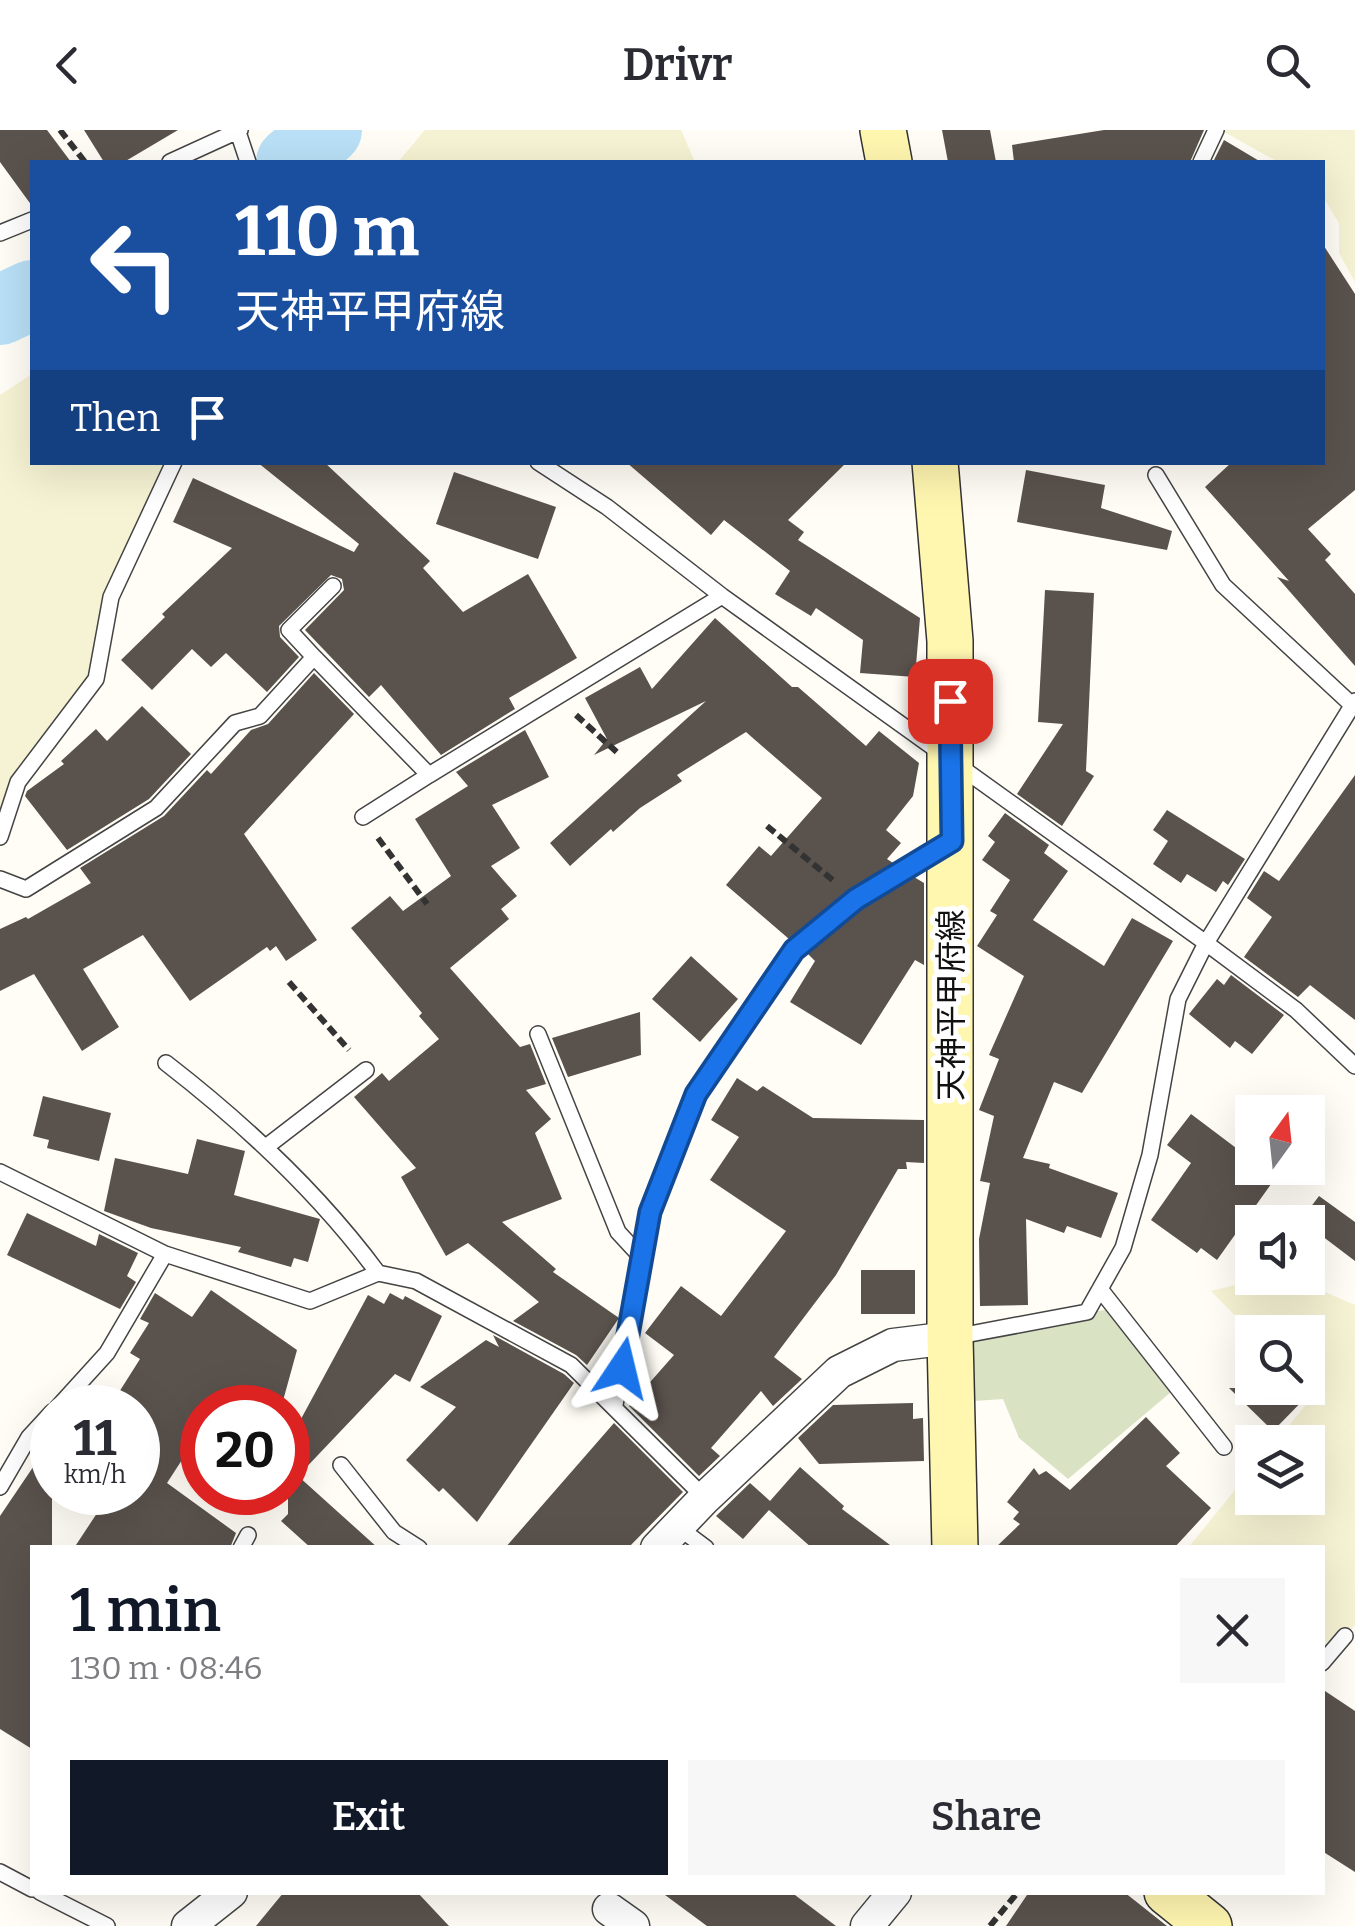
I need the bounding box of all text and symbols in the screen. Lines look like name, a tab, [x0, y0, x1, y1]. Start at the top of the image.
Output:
icon: back	[40, 38, 95, 93]
text: Drivr	[623, 38, 732, 92]
icon: search	[1260, 38, 1315, 93]
text: 110 m	[235, 190, 419, 274]
icon: left	[70, 200, 200, 330]
text: 天神平甲府線	[235, 285, 505, 339]
icon: arrive	[180, 390, 235, 445]
text: Then	[70, 395, 160, 441]
pin	[908, 659, 993, 744]
icon: arrive	[923, 674, 978, 729]
street label: 天神平甲府線	[932, 909, 970, 1101]
north arrow	[1235, 1095, 1325, 1185]
map controls	[1235, 1095, 1325, 1515]
button: sound	[1235, 1205, 1325, 1295]
button: search	[1235, 1315, 1325, 1405]
position arrow	[570, 1316, 674, 1420]
speed limit sign: 20	[180, 1385, 310, 1515]
text: 11	[73, 1408, 117, 1468]
button: layers	[1235, 1425, 1325, 1515]
text: km/h	[64, 1460, 126, 1490]
text: 1 min	[70, 1575, 221, 1647]
button: close	[1180, 1578, 1285, 1683]
text: 130 m · 08:46	[70, 1649, 262, 1687]
button: Exit	[70, 1760, 668, 1875]
button: Share	[688, 1760, 1285, 1875]

